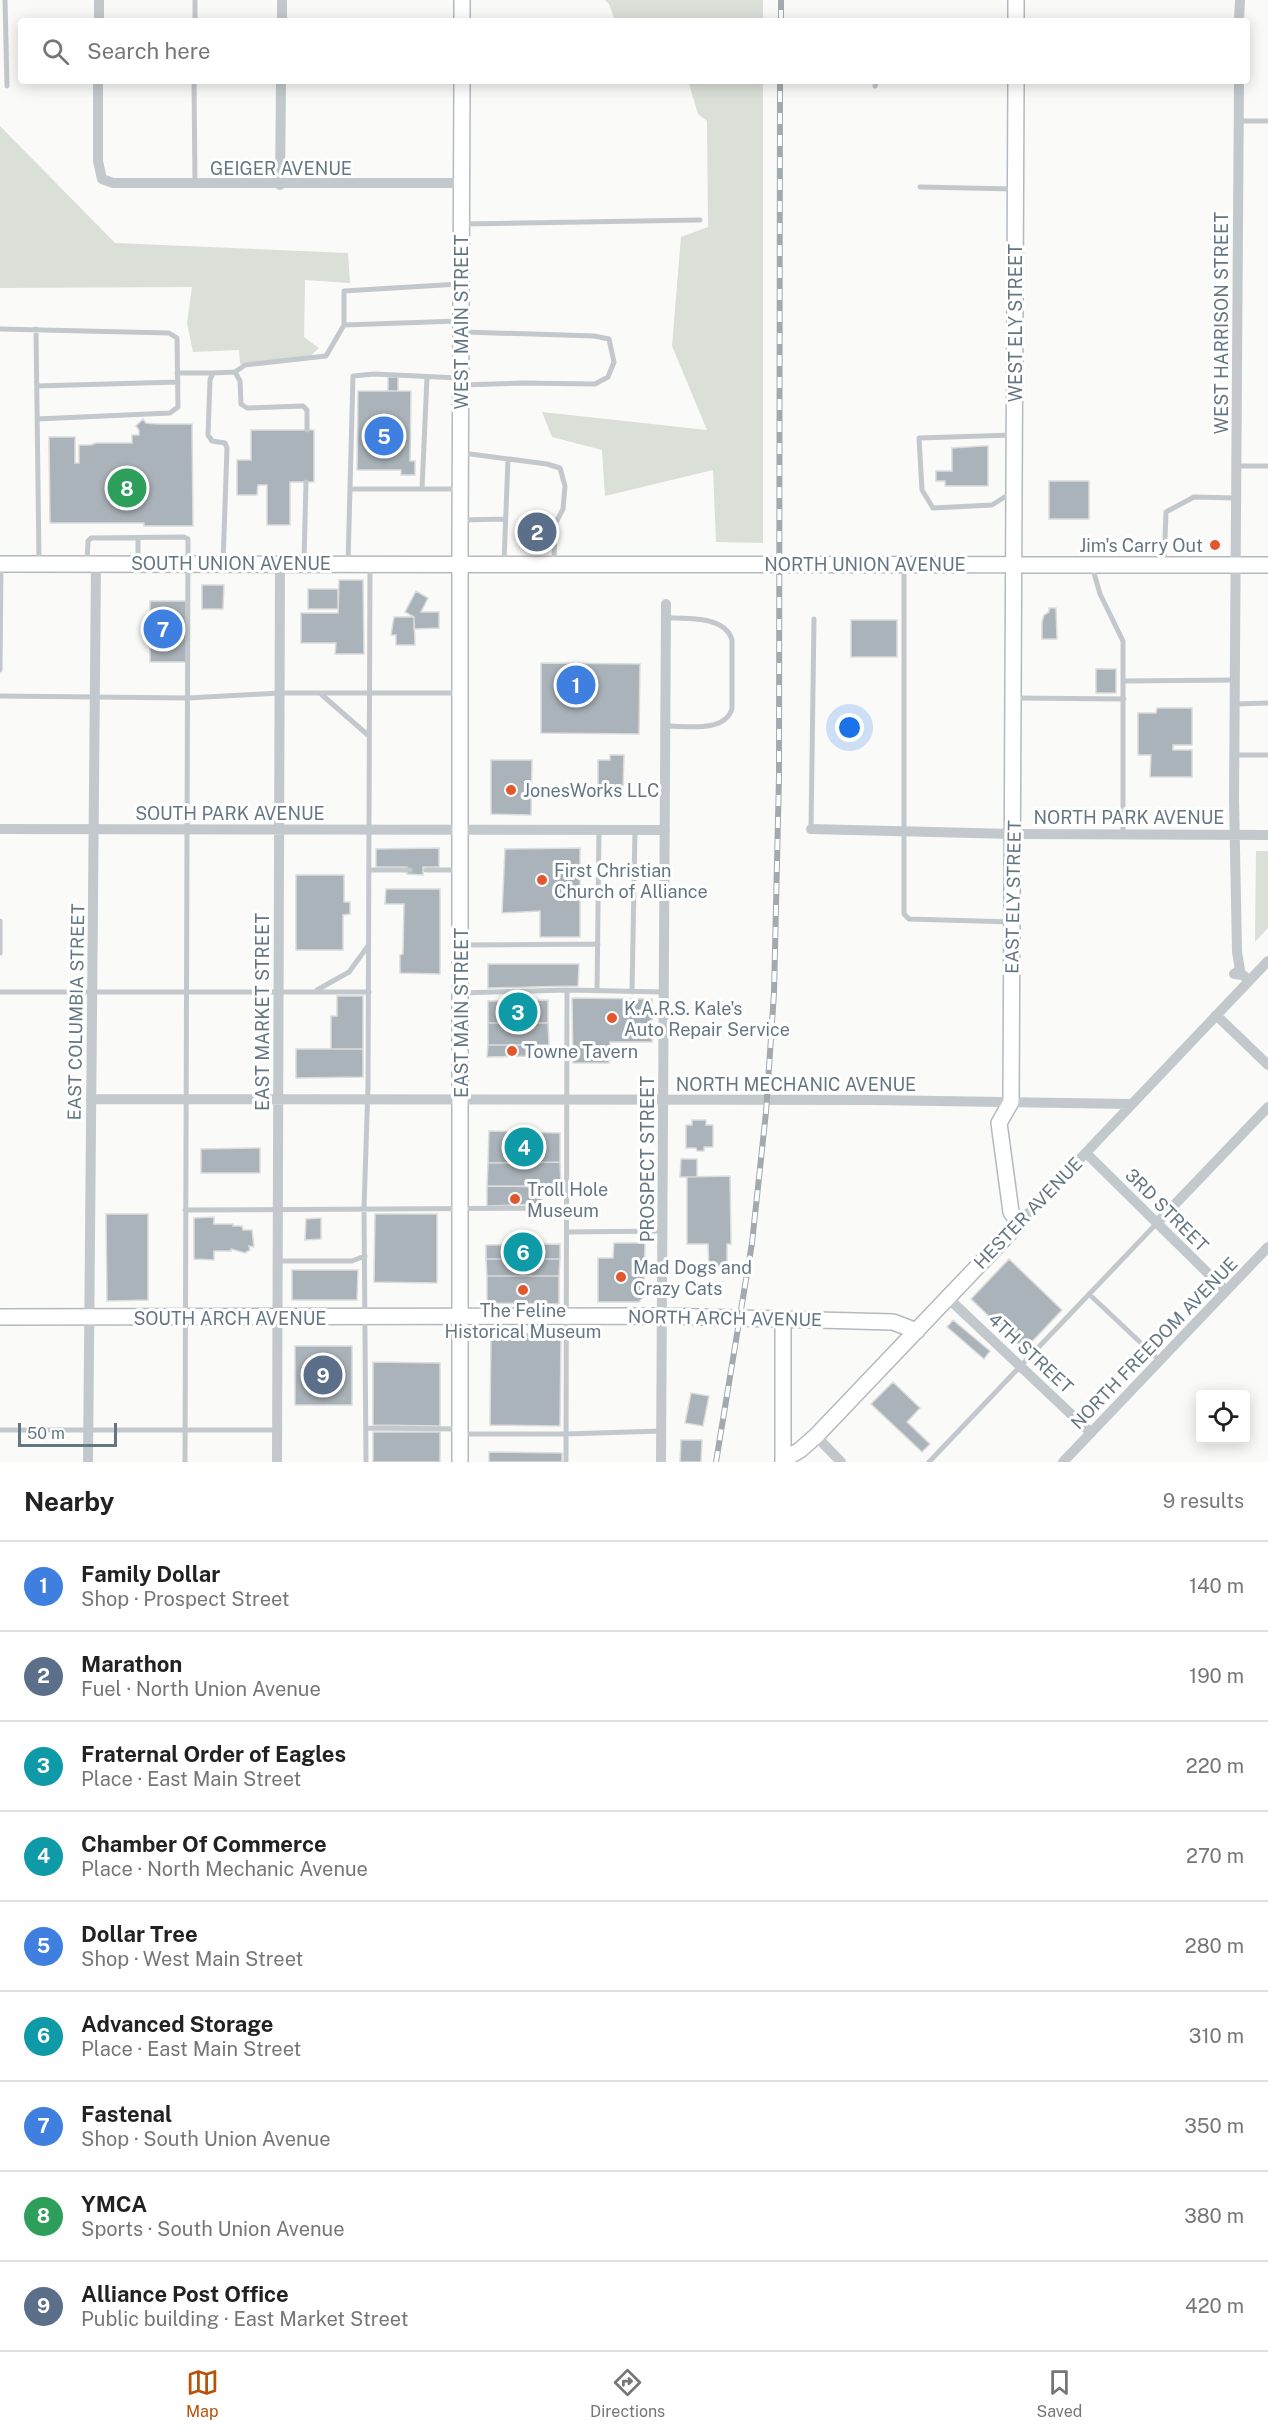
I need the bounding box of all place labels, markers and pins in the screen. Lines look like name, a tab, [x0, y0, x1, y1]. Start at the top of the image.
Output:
pin: 5	[364, 414, 404, 458]
pin: 8	[108, 466, 146, 510]
pin: 2	[518, 510, 556, 554]
place label: Jim's Carry Out	[1079, 535, 1203, 556]
marker: Jim's Carry Out	[1208, 538, 1222, 552]
pin: 7	[144, 606, 182, 652]
pin: 1	[556, 662, 596, 708]
place label: JonesWorks LLC	[523, 780, 660, 801]
marker: JonesWorks LLC	[504, 783, 518, 797]
place label: First Christian Church of Alliance	[554, 860, 708, 902]
marker: First Christian Church of Alliance	[535, 873, 549, 887]
pin: 3	[498, 990, 538, 1034]
place label: K.A.R.S. Kale's Auto Repair Service	[624, 998, 790, 1040]
marker: K.A.R.S. Kale's Auto Repair Service	[605, 1011, 619, 1025]
place label: Towne Tavern	[524, 1041, 638, 1062]
marker: Towne Tavern	[505, 1044, 519, 1058]
pin: 4	[504, 1124, 544, 1170]
place label: Troll Hole Museum	[527, 1179, 608, 1221]
marker: Troll Hole Museum	[508, 1192, 522, 1206]
pin: 6	[504, 1230, 542, 1274]
place label: Mad Dogs and Crazy Cats	[633, 1257, 752, 1299]
marker: Mad Dogs and Crazy Cats	[614, 1270, 628, 1284]
marker: The Feline Historical Museum	[516, 1283, 530, 1297]
place label: The Feline Historical Museum	[445, 1300, 601, 1342]
pin: 9	[304, 1352, 342, 1398]

